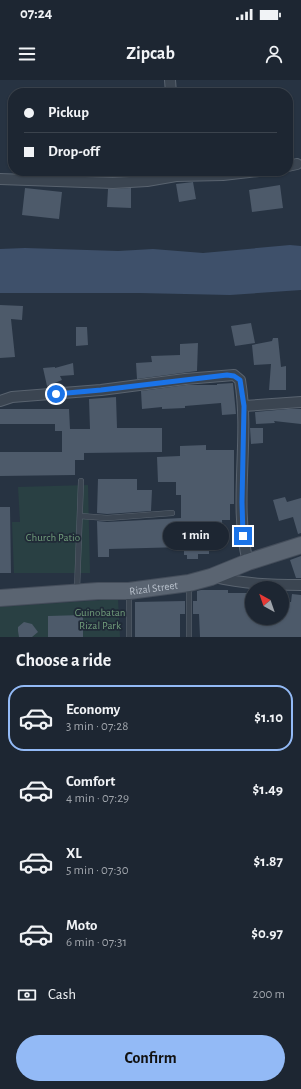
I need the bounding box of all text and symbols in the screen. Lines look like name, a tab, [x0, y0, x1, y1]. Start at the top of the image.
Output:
text: 07:24	[20, 6, 52, 21]
icon: menu	[16, 43, 38, 65]
icon: person	[263, 43, 285, 65]
text: Zipcab	[126, 45, 175, 63]
text: Pickup	[48, 105, 89, 120]
text: Drop-off	[48, 144, 100, 159]
route start	[47, 385, 65, 403]
callout: 1 min	[163, 522, 229, 550]
route end	[234, 527, 252, 545]
text: 1 min	[182, 529, 210, 542]
park label: Church Patio	[26, 532, 80, 543]
street label: Rizal Street	[129, 579, 179, 596]
north arrow	[245, 581, 289, 625]
map controls	[245, 581, 289, 625]
park label: Guinobatan Rizal Park	[75, 607, 125, 631]
text: Choose a ride	[16, 652, 111, 670]
icon: car	[18, 700, 54, 736]
text: Economy	[66, 702, 120, 717]
text: $1.10	[254, 710, 283, 725]
text: 3 min · 07:28	[66, 720, 128, 733]
icon: car	[18, 772, 54, 808]
text: Comfort	[66, 774, 115, 789]
text: $1.49	[253, 782, 283, 797]
text: 4 min · 07:29	[66, 792, 129, 805]
icon: car	[18, 844, 54, 880]
text: XL	[66, 846, 82, 861]
text: $1.87	[254, 854, 283, 869]
text: 5 min · 07:30	[66, 864, 129, 877]
icon: car	[18, 916, 54, 952]
text: Moto	[66, 918, 98, 933]
text: $0.97	[251, 926, 283, 941]
text: 6 min · 07:31	[66, 936, 127, 949]
icon: cash	[16, 984, 38, 1006]
text: Cash	[48, 987, 76, 1002]
text: 200 m	[253, 988, 285, 1001]
button: Confirm	[16, 1035, 285, 1081]

